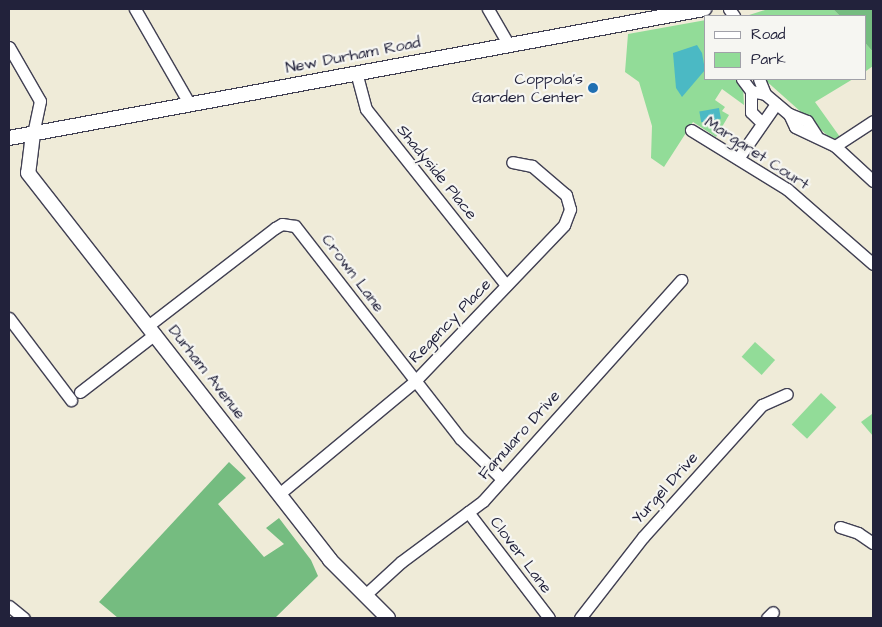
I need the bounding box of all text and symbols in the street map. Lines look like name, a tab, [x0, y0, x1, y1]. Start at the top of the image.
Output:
legend	[704, 15, 867, 80]
text: Road	[751, 24, 785, 45]
street label: New Durham Road	[284, 33, 422, 77]
text: Park	[751, 49, 786, 70]
place label: Coppola's Garden Center	[472, 69, 583, 107]
marker: Coppola's Garden Center	[587, 82, 599, 94]
street label: Margaret Court	[701, 112, 813, 194]
street label: Shadyside Place	[393, 121, 481, 223]
street label: Crown Lane	[318, 230, 388, 316]
street label: Regency Place	[405, 275, 495, 367]
street label: Durham Avenue	[164, 321, 250, 423]
street label: Famularo Drive	[474, 386, 564, 484]
street label: Yurgel Drive	[628, 448, 702, 528]
street label: Clover Lane	[486, 513, 556, 597]

